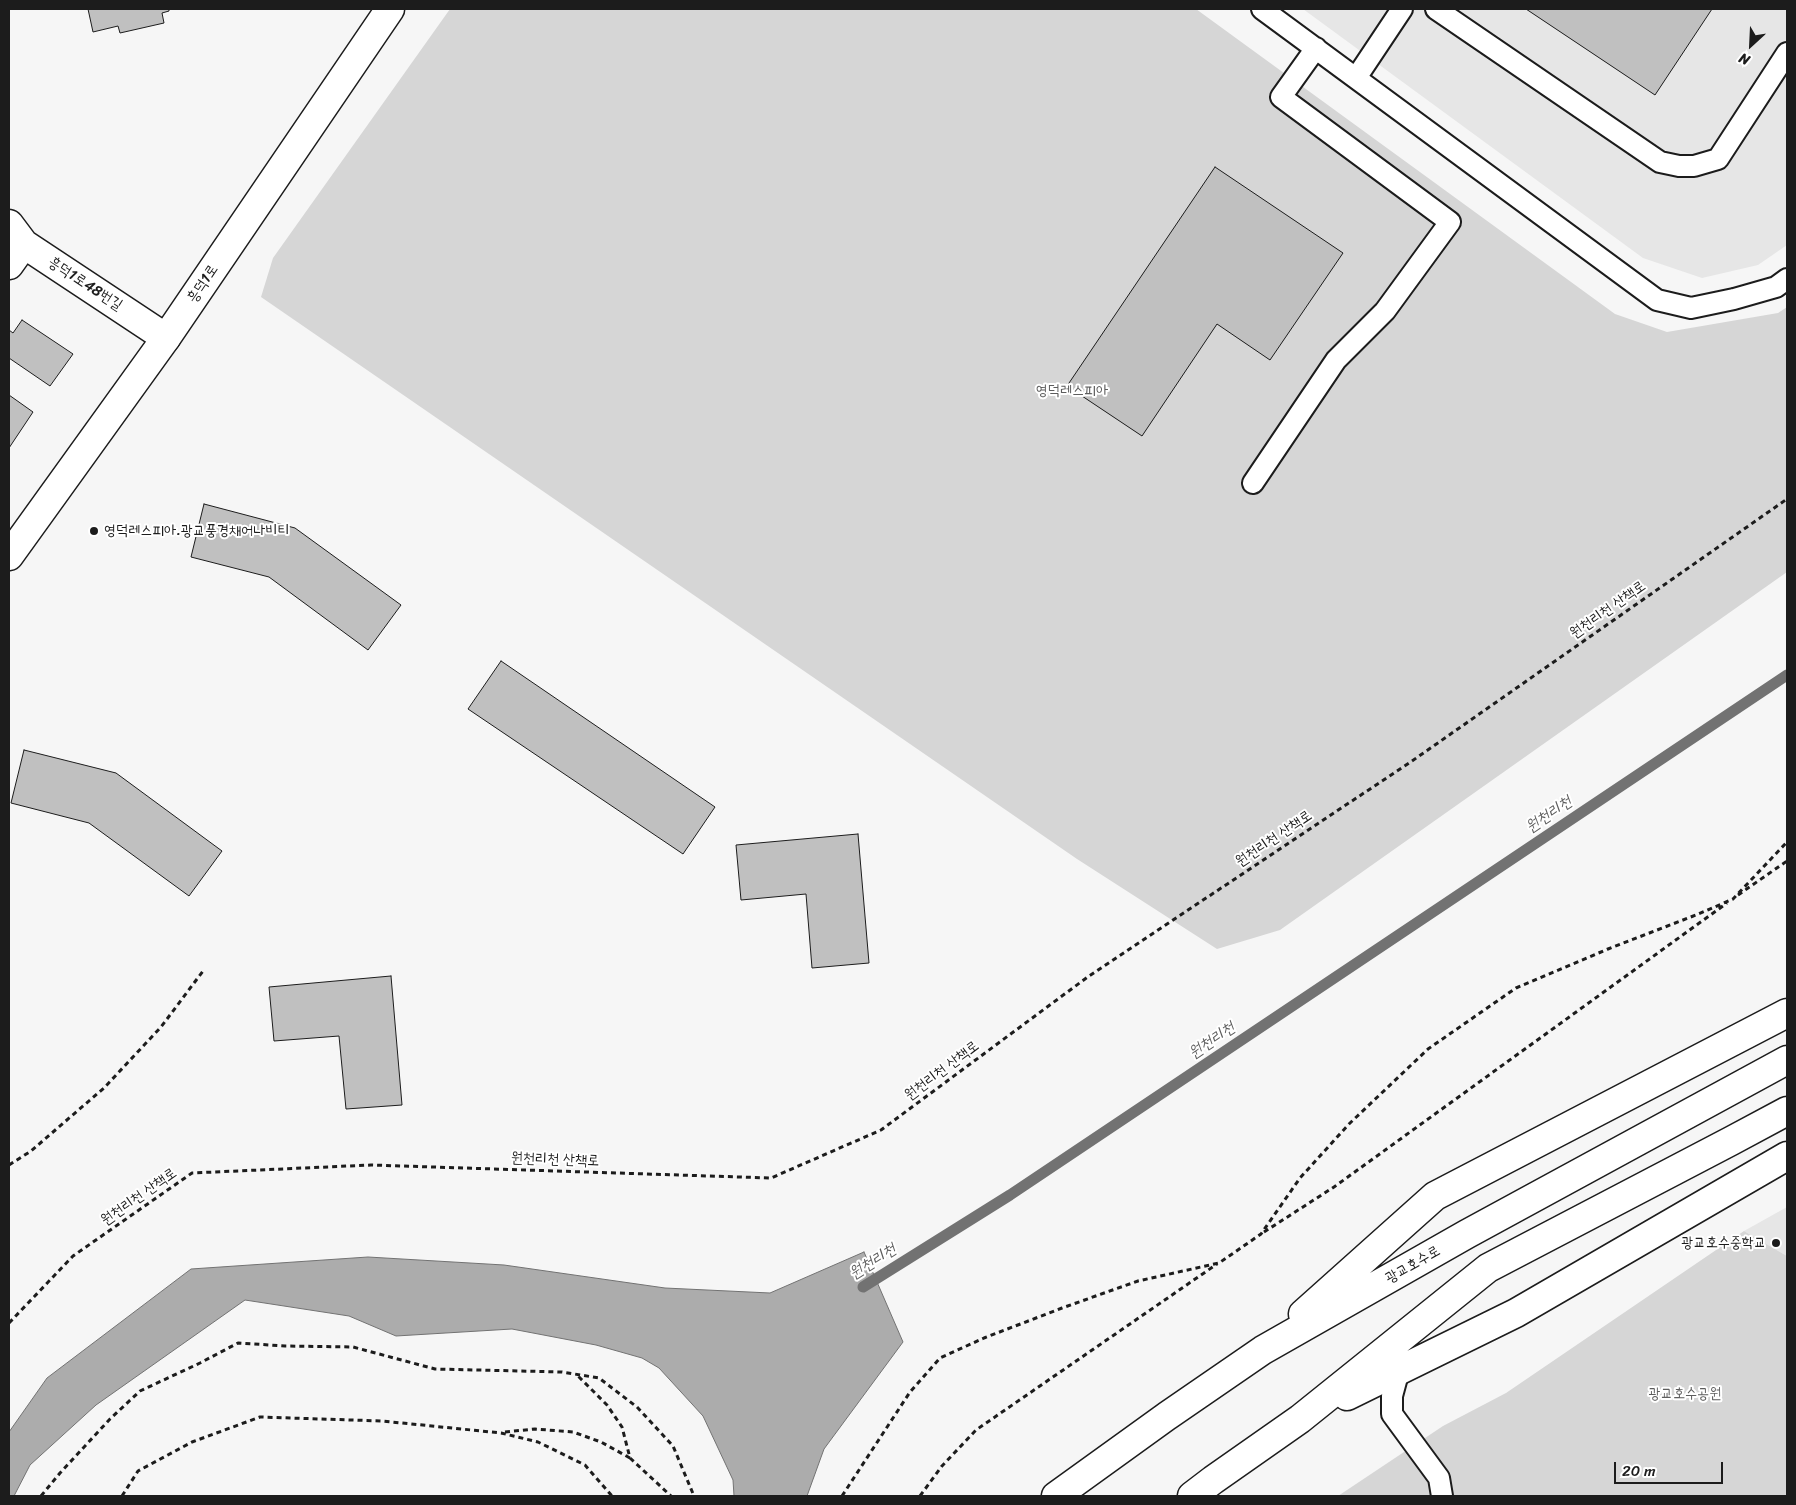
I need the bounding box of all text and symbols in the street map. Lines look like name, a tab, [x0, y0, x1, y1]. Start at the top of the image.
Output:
north arrow	[1726, 20, 1776, 70]
text: N	[1735, 46, 1754, 72]
street label: 흥덕1로48번길	[44, 253, 126, 315]
street label: 흥덕1로	[184, 261, 222, 307]
park label: 영덕레스피아	[1036, 382, 1108, 400]
place label: 영덕레스피아.광교풍경채어나비티	[104, 522, 290, 540]
marker: 영덕레스피아.광교풍경채어나비티	[88, 525, 100, 537]
street label: 원천리천 산책로	[1567, 577, 1649, 643]
water label: 원천리천	[1522, 793, 1576, 837]
street label: 원천리천 산책로	[1232, 807, 1316, 871]
water label: 원천리천	[1185, 1019, 1239, 1063]
street label: 원천리천 산책로	[901, 1037, 983, 1105]
street label: 원천리천 산책로	[511, 1149, 599, 1171]
street label: 원천리천 산책로	[98, 1164, 180, 1230]
place label: 광교호수중학교	[1682, 1234, 1766, 1252]
marker: 광교호수중학교	[1770, 1237, 1782, 1249]
water label: 원천리천	[846, 1240, 900, 1284]
street label: 광교호수로	[1382, 1242, 1444, 1288]
park label: 광교호수공원	[1649, 1385, 1721, 1403]
scale bar	[1616, 1452, 1725, 1484]
text: 20 m	[1622, 1458, 1656, 1484]

